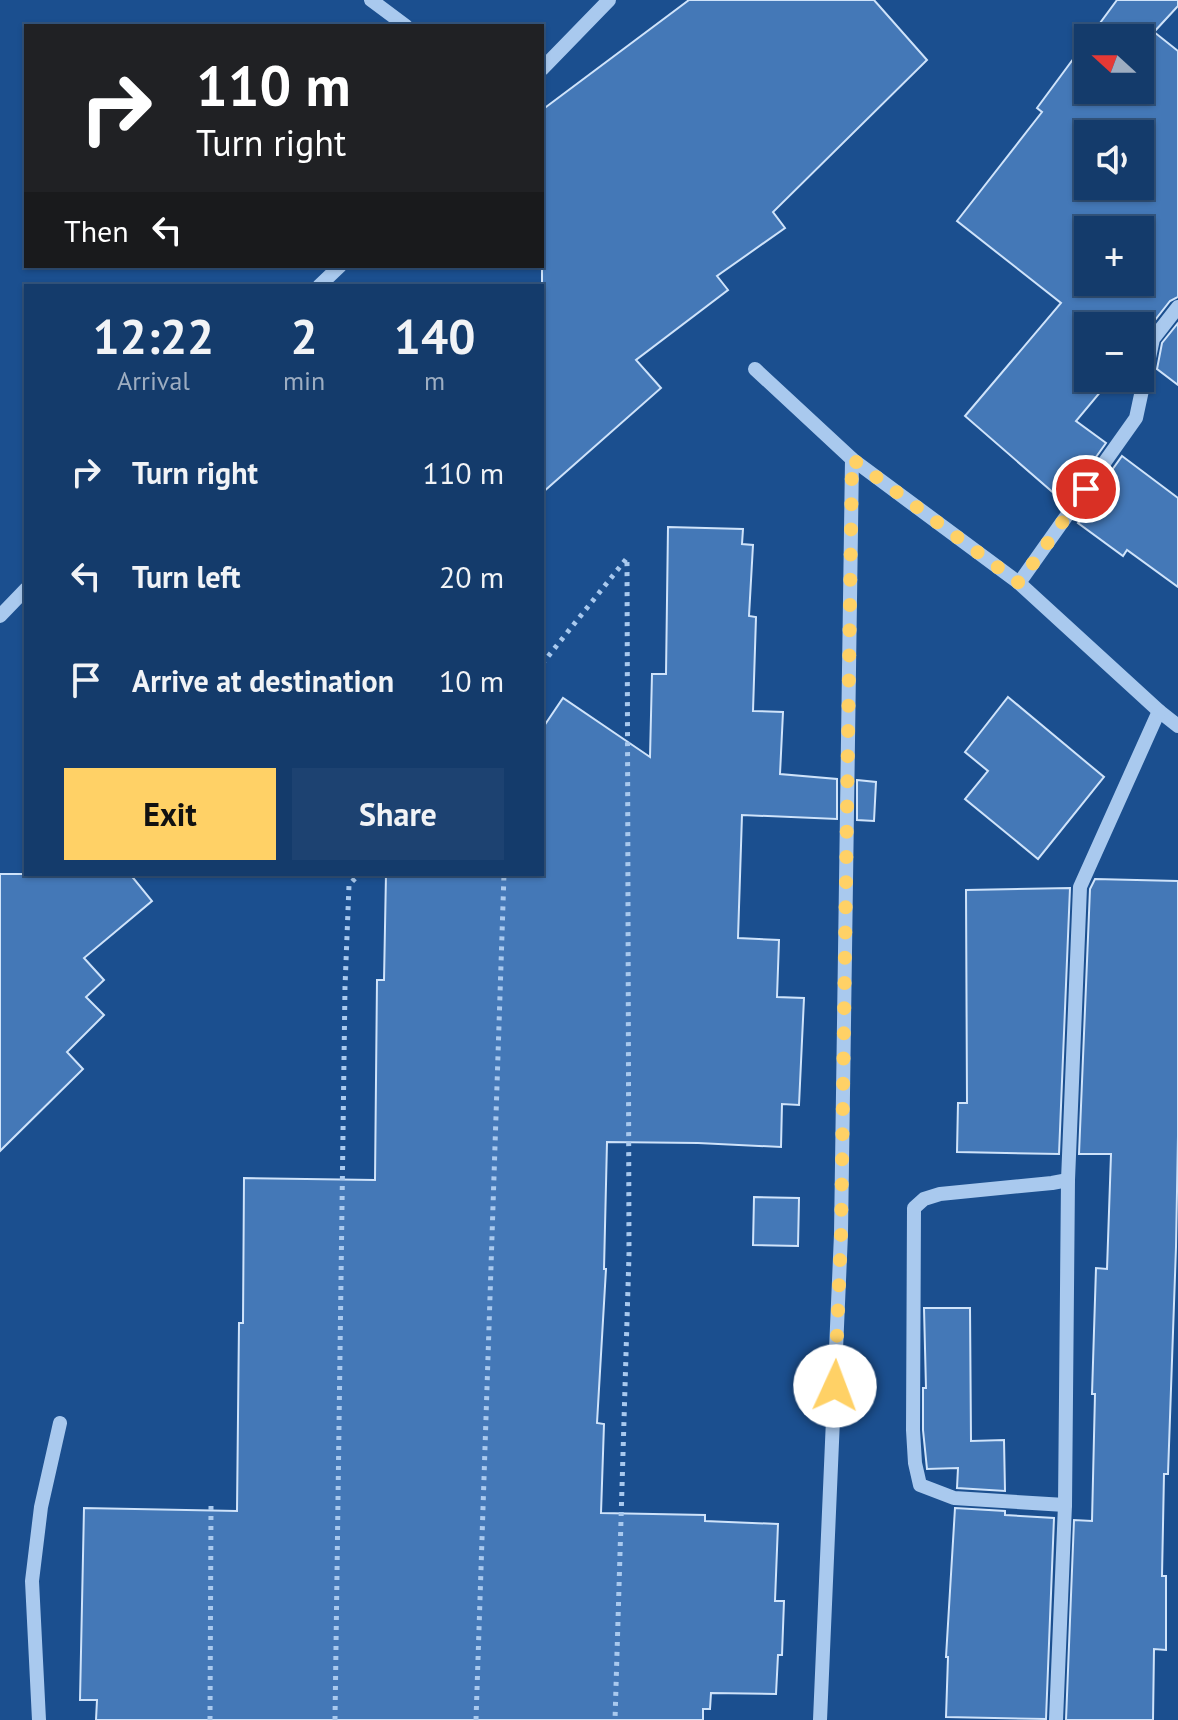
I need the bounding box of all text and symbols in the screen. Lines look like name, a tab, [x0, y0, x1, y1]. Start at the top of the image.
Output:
north arrow	[1074, 24, 1154, 104]
map controls	[1074, 24, 1154, 392]
text: 110 m	[196, 49, 351, 121]
icon: right	[64, 56, 168, 160]
text: Turn right	[196, 119, 346, 166]
button: sound	[1074, 120, 1154, 200]
icon: left	[145, 208, 189, 252]
text: Then	[64, 211, 129, 250]
button: +	[1074, 216, 1154, 296]
text: 12:22	[93, 305, 214, 367]
text: 2	[290, 305, 318, 367]
text: 140	[394, 305, 475, 367]
button: −	[1074, 312, 1154, 392]
text: Arrival	[117, 364, 190, 397]
text: min	[283, 364, 325, 397]
text: m	[424, 364, 445, 397]
icon: right	[64, 450, 108, 494]
text: Turn right	[132, 453, 258, 492]
text: 110 m	[423, 453, 504, 492]
pin	[1052, 455, 1120, 523]
icon: arrive	[1064, 467, 1108, 511]
icon: left	[64, 554, 108, 598]
text: Turn left	[132, 557, 240, 596]
text: 20 m	[439, 557, 504, 596]
icon: arrive	[64, 658, 108, 702]
text: Arrive at destination	[132, 661, 394, 700]
text: 10 m	[439, 661, 504, 700]
button: Exit	[64, 768, 276, 860]
button: Share	[292, 768, 504, 860]
position arrow	[793, 1344, 877, 1428]

